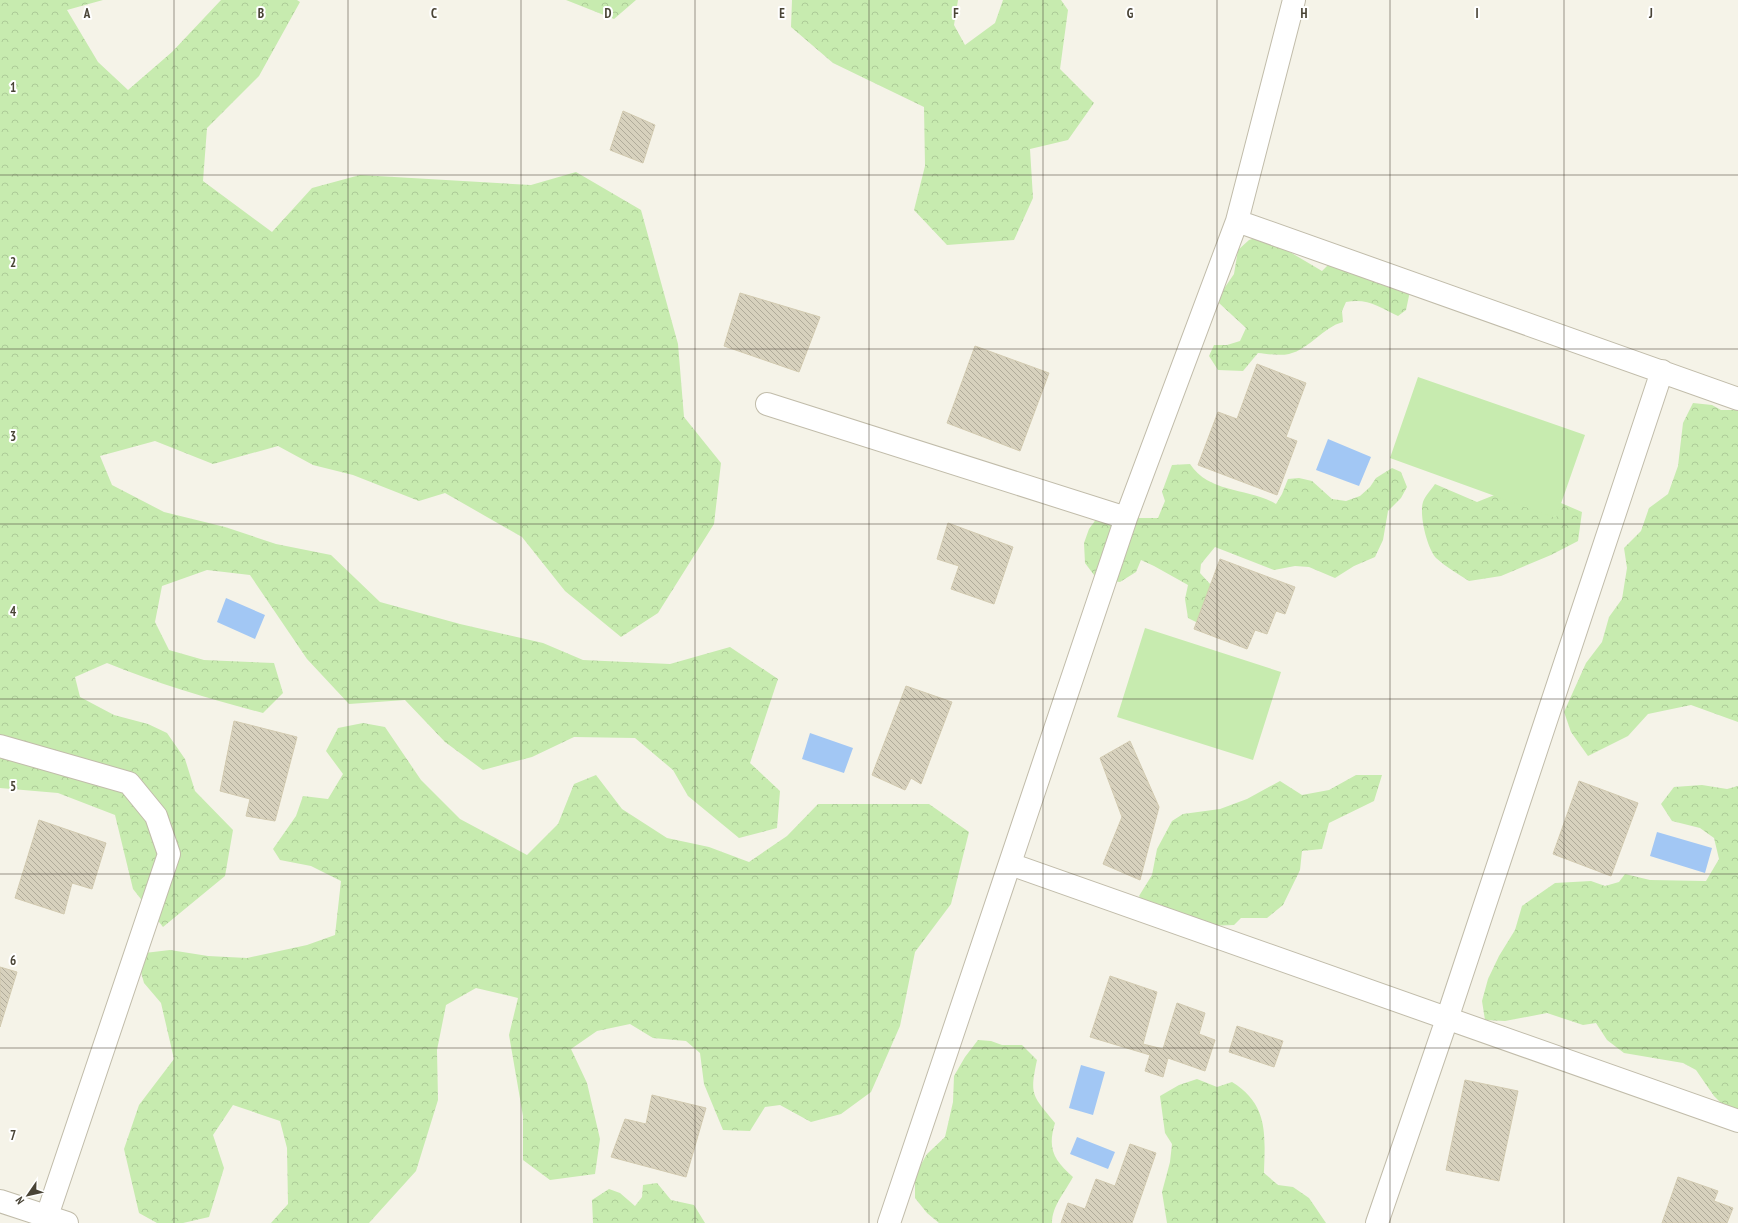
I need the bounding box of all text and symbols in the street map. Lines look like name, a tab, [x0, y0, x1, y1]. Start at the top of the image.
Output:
text: A	[83, 5, 91, 22]
text: B	[258, 5, 264, 22]
text: C	[431, 5, 437, 22]
text: D	[605, 5, 612, 22]
text: E	[779, 5, 785, 22]
text: F	[953, 5, 959, 22]
text: G	[1127, 5, 1134, 22]
text: H	[1301, 5, 1308, 22]
text: I	[1475, 5, 1479, 22]
text: J	[1648, 5, 1653, 22]
text: 1	[10, 79, 16, 96]
text: 2	[10, 254, 16, 271]
text: 3	[10, 428, 16, 445]
text: 4	[10, 603, 17, 620]
text: 5	[10, 778, 16, 795]
text: 6	[10, 952, 16, 969]
text: 7	[10, 1127, 16, 1144]
north arrow	[8, 1175, 48, 1215]
text: N	[12, 1194, 27, 1207]

